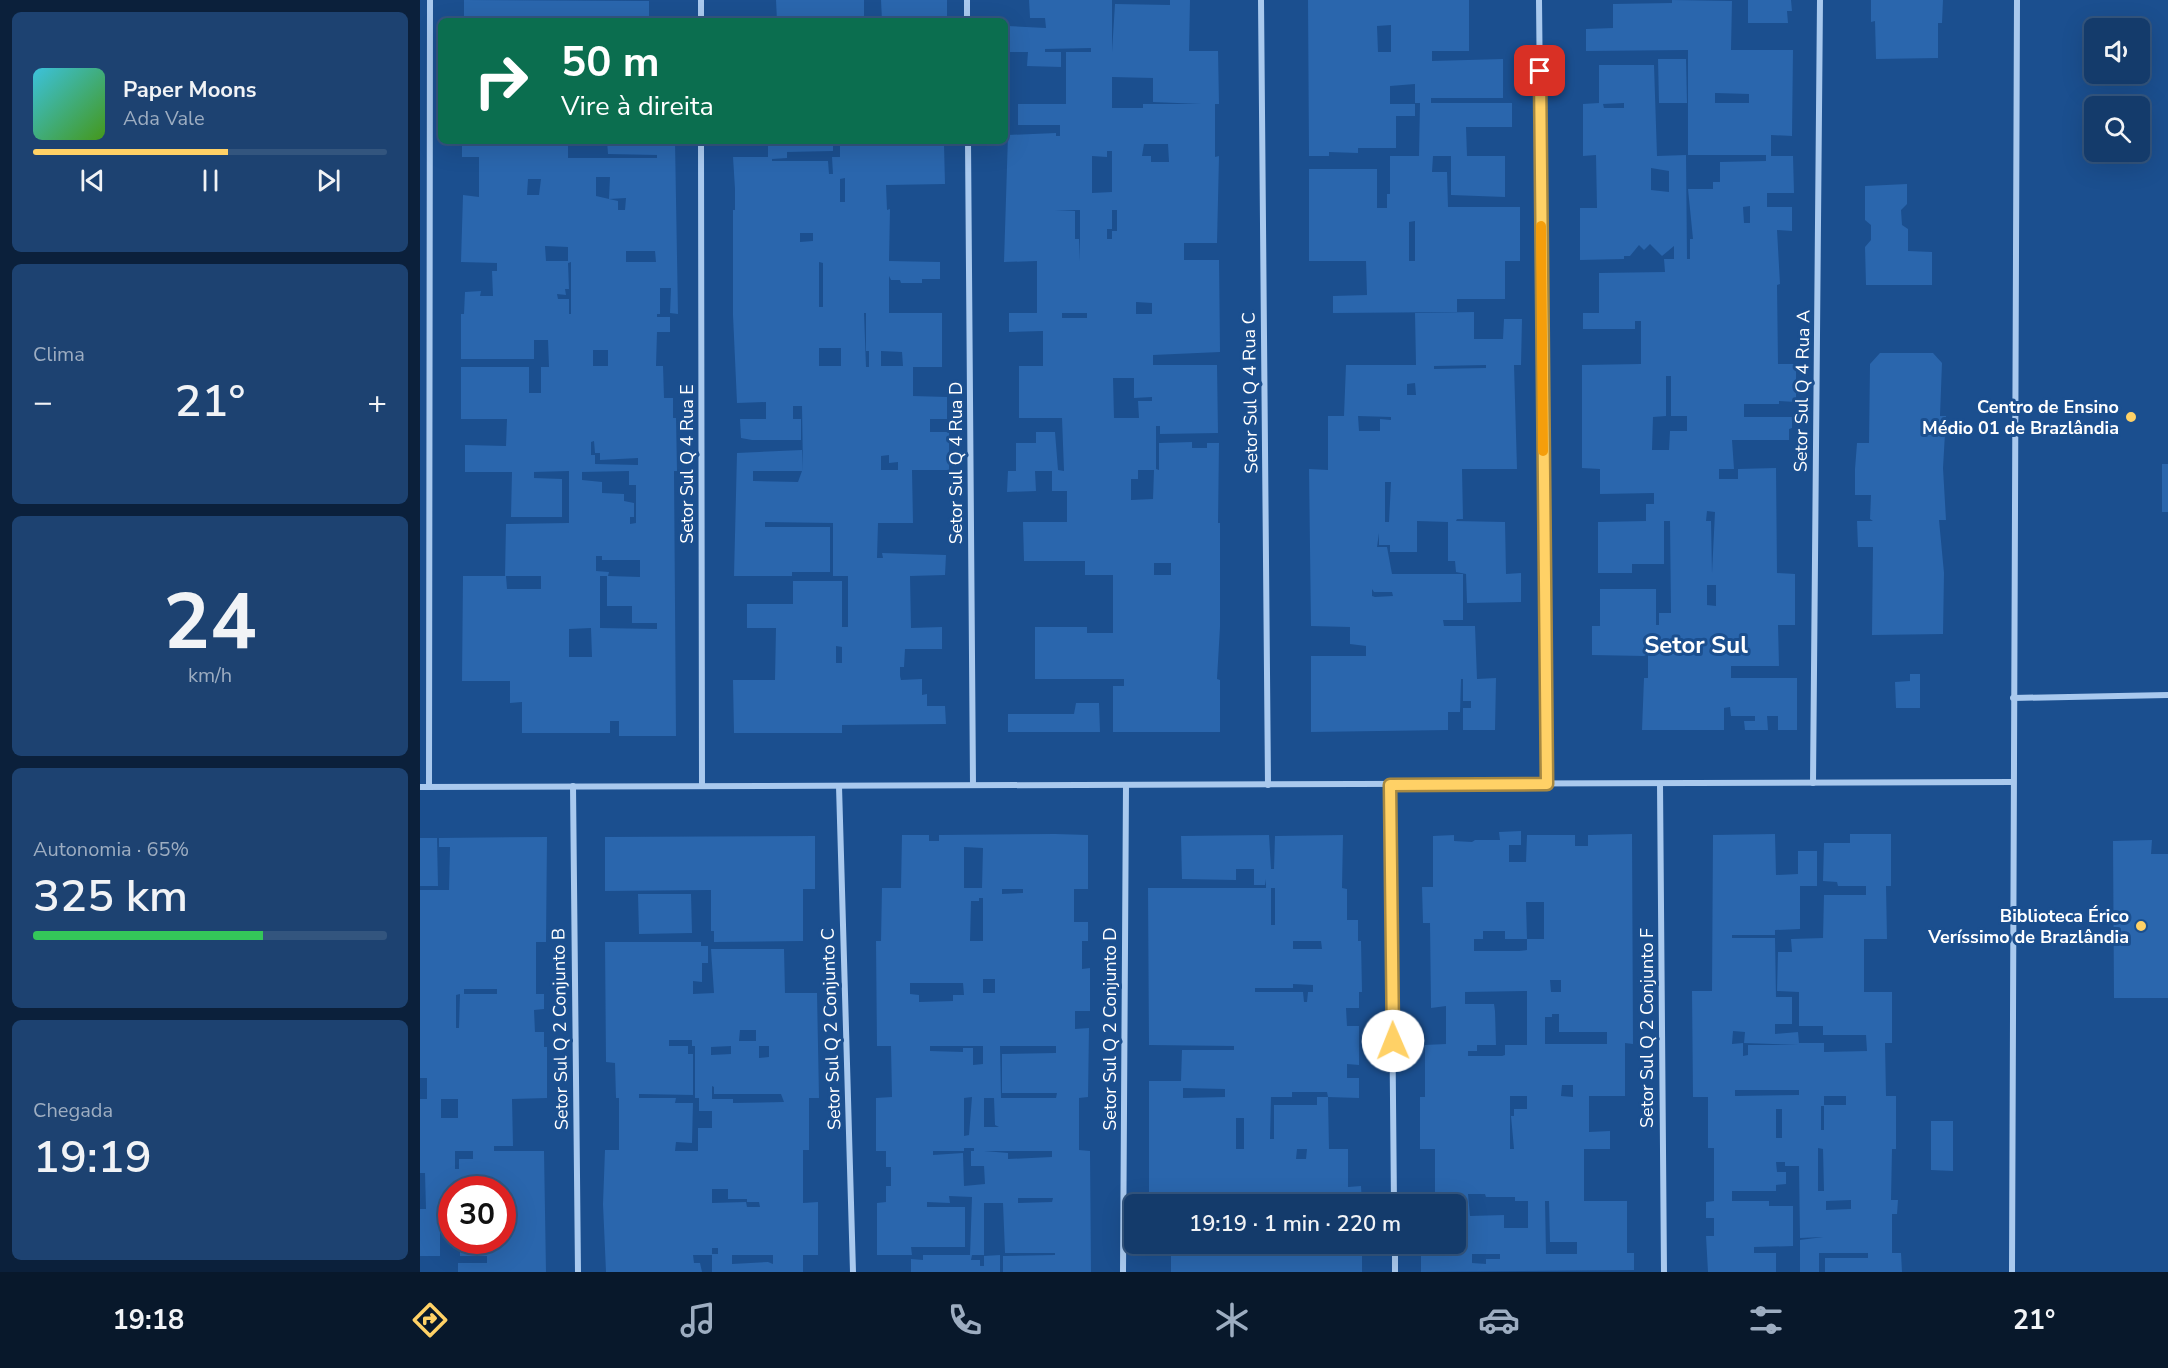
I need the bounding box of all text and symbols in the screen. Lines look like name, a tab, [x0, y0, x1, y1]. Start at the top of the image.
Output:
map controls	[2084, 18, 2150, 162]
button: sound	[2084, 18, 2150, 84]
text: 50 m	[561, 34, 660, 91]
icon: right	[462, 42, 540, 120]
pin	[1514, 45, 1565, 96]
icon: arrive	[1523, 54, 1556, 87]
text: Paper Moons	[123, 75, 257, 105]
text: Vire à direita	[561, 88, 714, 125]
button: search	[2084, 96, 2150, 162]
text: Ada Vale	[123, 105, 205, 132]
icon: previous	[76, 164, 109, 197]
icon: pause	[194, 164, 227, 197]
icon: next	[312, 164, 345, 197]
street label: Setor Sul Q 4 Rua A	[1789, 310, 1815, 472]
street label: Setor Sul Q 4 Rua C	[1237, 312, 1263, 474]
text: Clima	[33, 341, 85, 368]
text: 21°	[175, 371, 245, 432]
text: −	[33, 380, 53, 425]
text: +	[367, 380, 387, 425]
street label: Setor Sul Q 4 Rua D	[944, 382, 968, 544]
street label: Setor Sul Q 4 Rua E	[675, 384, 699, 544]
place label: Centro de Ensino Médio 01 de Brazlândia	[1922, 395, 2119, 440]
marker: Centro de Ensino Médio 01 de Brazlândia	[2124, 410, 2138, 424]
text: 24	[163, 569, 257, 676]
district label: Setor Sul	[1644, 629, 1748, 661]
text: km/h	[188, 662, 232, 689]
text: Autonomia · 65%	[33, 836, 189, 863]
text: 325 km	[33, 866, 188, 927]
place label: Biblioteca Érico Veríssimo de Brazlândia	[1927, 904, 2129, 949]
marker: Biblioteca Érico Veríssimo de Brazlândia	[2134, 919, 2148, 933]
street label: Setor Sul Q 2 Conjunto D	[1098, 927, 1122, 1131]
street label: Setor Sul Q 2 Conjunto B	[546, 928, 574, 1130]
street label: Setor Sul Q 2 Conjunto C	[815, 928, 847, 1130]
street label: Setor Sul Q 2 Conjunto F	[1635, 928, 1659, 1128]
position arrow	[1361, 1009, 1425, 1073]
text: Chegada	[33, 1097, 113, 1124]
text: 19:19	[33, 1127, 152, 1188]
speed limit sign: 30	[438, 1176, 516, 1254]
text: 19:19 · 1 min · 220 m	[1189, 1209, 1401, 1239]
icon: directions	[409, 1299, 451, 1341]
icon: music	[677, 1299, 719, 1341]
icon: phone	[944, 1299, 986, 1341]
icon: climate	[1211, 1299, 1253, 1341]
icon: car	[1478, 1299, 1520, 1341]
icon: filters	[1745, 1299, 1787, 1341]
text: 19:18	[113, 1302, 184, 1339]
text: 21°	[2013, 1302, 2055, 1339]

